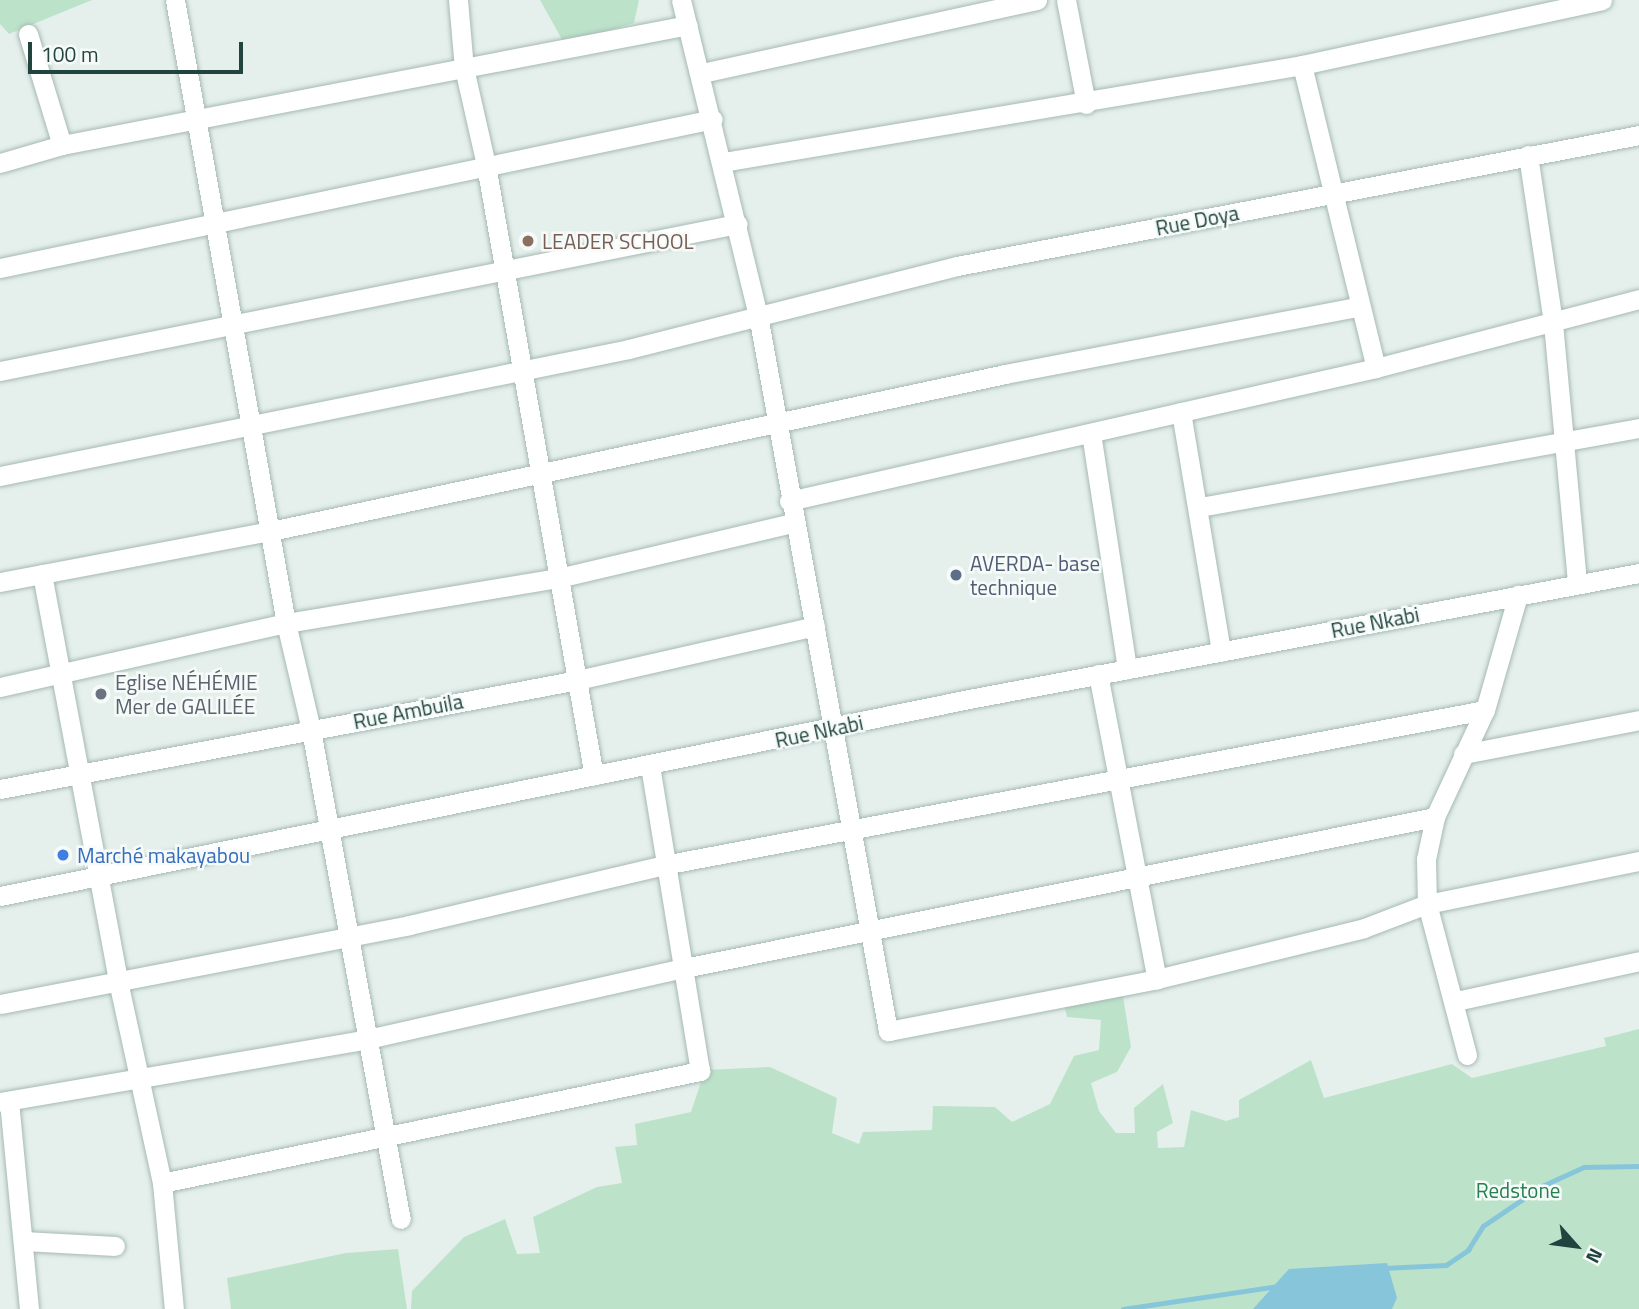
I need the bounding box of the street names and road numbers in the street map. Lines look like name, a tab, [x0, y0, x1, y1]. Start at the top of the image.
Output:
street label: Rue Doya	[1153, 200, 1241, 240]
street label: Rue Nkabi	[1329, 601, 1421, 643]
street label: Rue Ambuila	[351, 688, 465, 734]
street label: Rue Nkabi	[773, 709, 865, 753]

